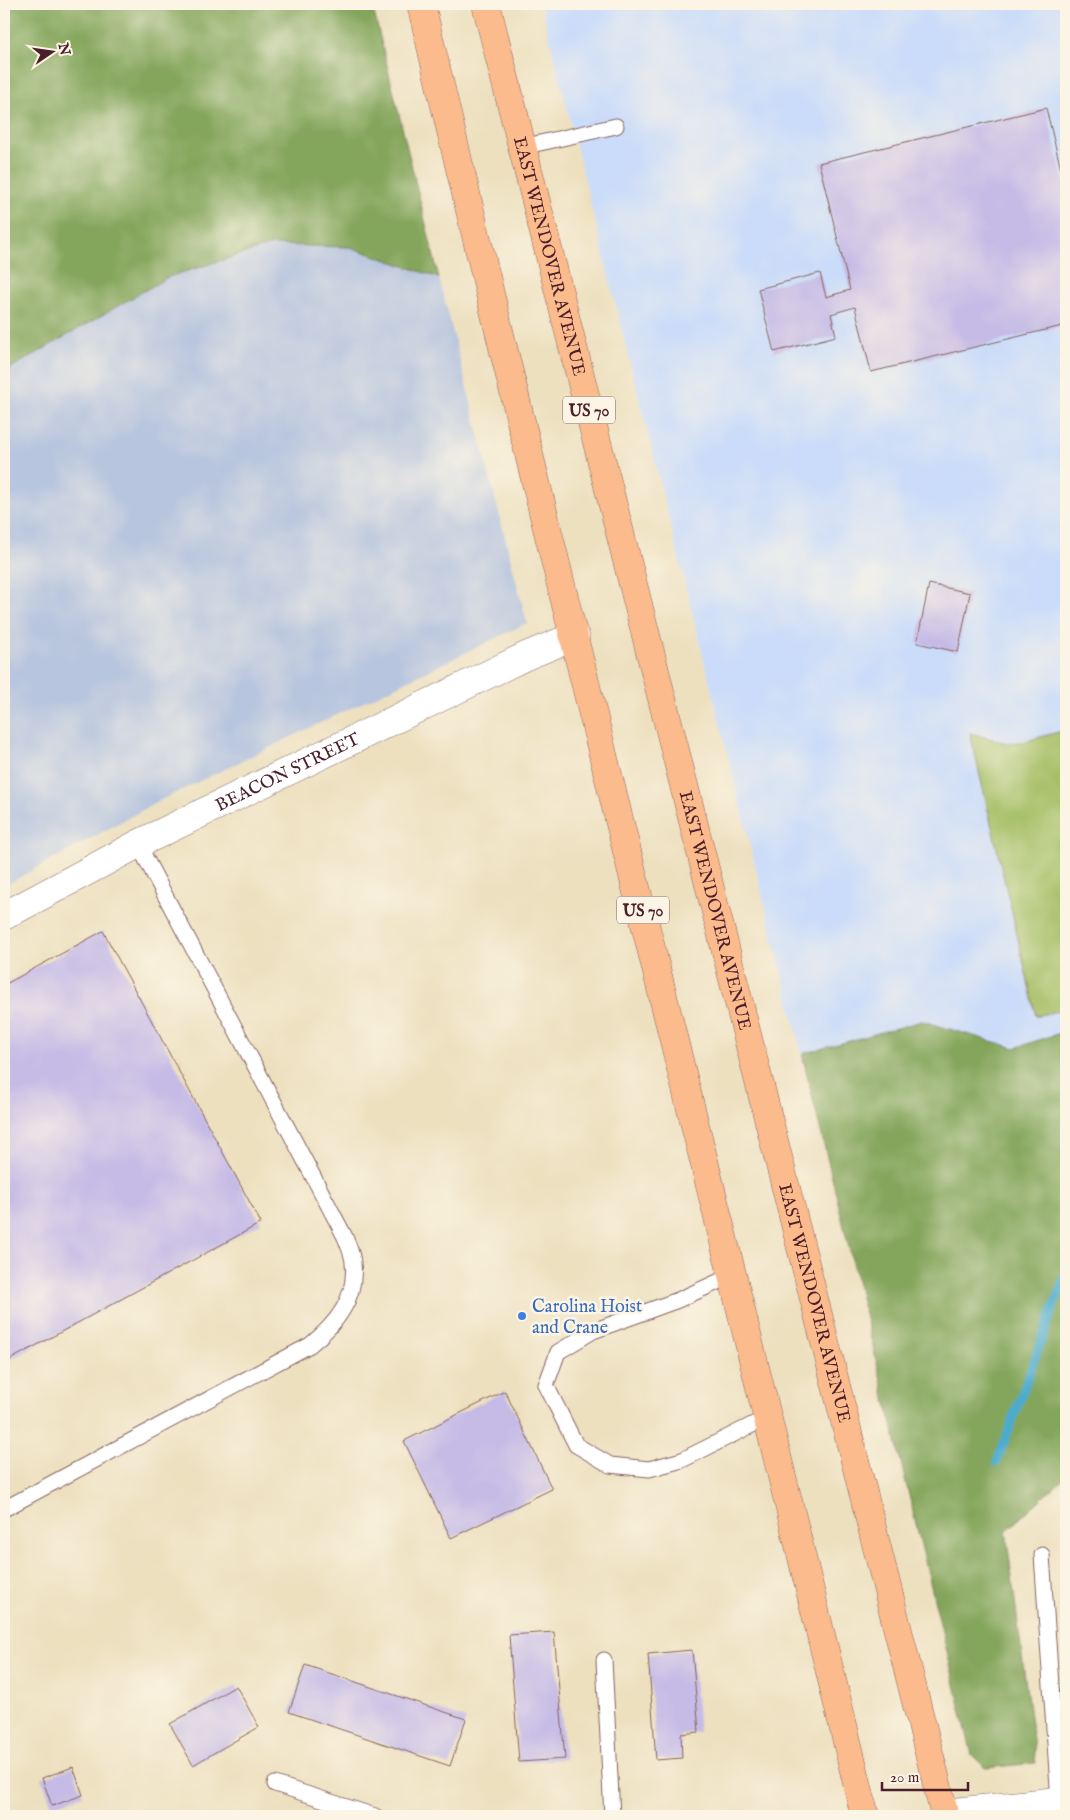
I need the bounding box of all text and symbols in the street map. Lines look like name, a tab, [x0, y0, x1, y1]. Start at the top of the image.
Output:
north arrow	[28, 28, 78, 78]
text: N	[53, 40, 74, 57]
street label: EAST WENDOVER AVENUE	[507, 134, 590, 379]
road number: US 70	[563, 396, 615, 424]
street label: BEACON STREET	[212, 728, 364, 818]
street label: EAST WENDOVER AVENUE	[673, 789, 756, 1033]
road number: US 70	[617, 896, 669, 924]
street label: EAST WENDOVER AVENUE	[772, 1181, 855, 1425]
place label: Carolina Hoist and Crane	[532, 1296, 642, 1340]
marker: Carolina Hoist and Crane	[516, 1310, 528, 1322]
scale bar	[882, 1760, 969, 1792]
text: 20 m	[890, 1768, 920, 1787]

